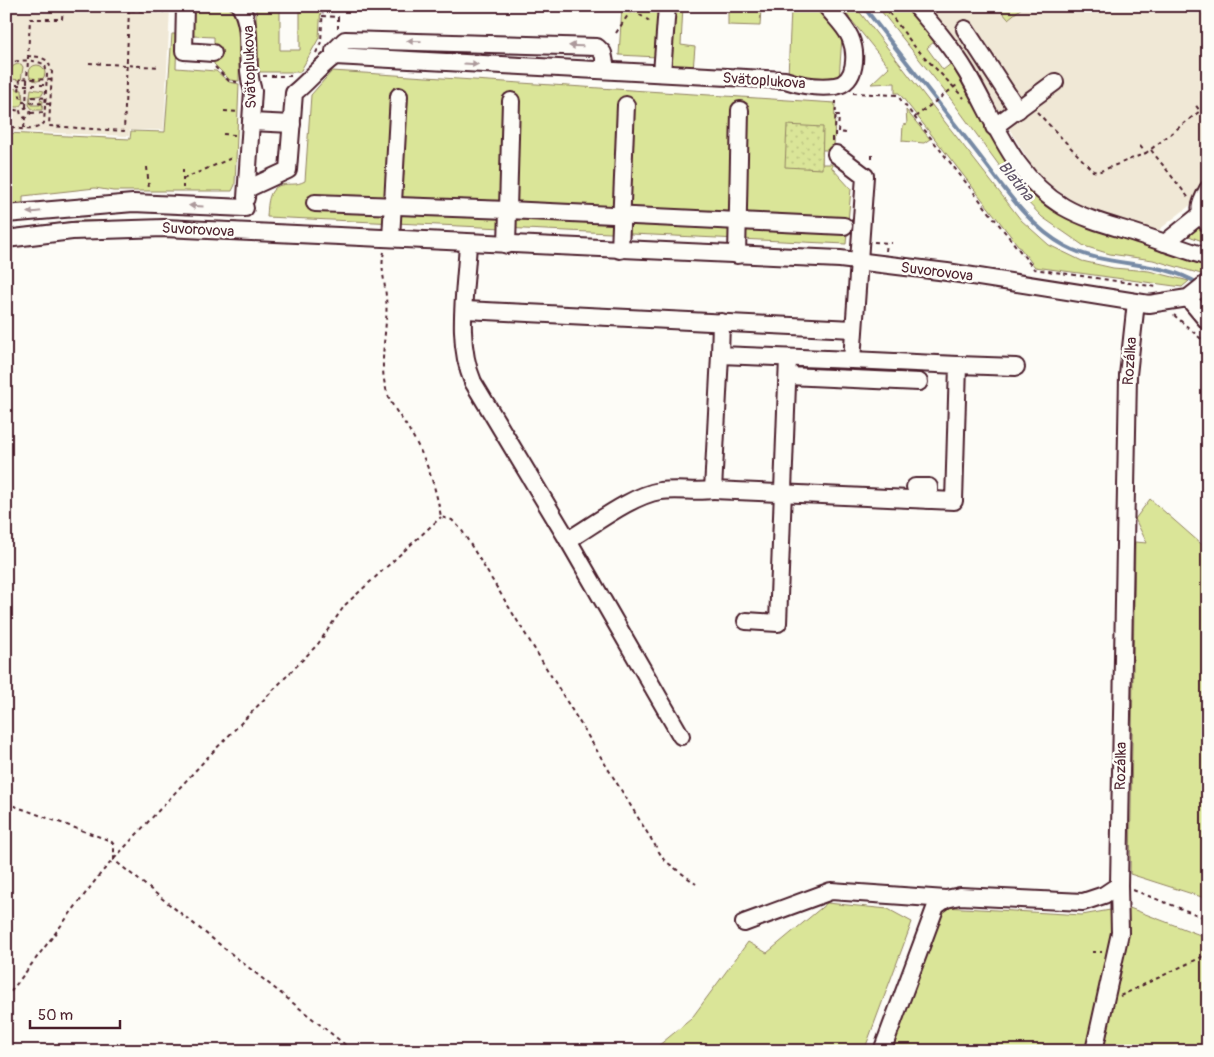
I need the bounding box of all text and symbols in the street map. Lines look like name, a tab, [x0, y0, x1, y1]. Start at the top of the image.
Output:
street label: Svätoplukova	[239, 25, 261, 109]
one-way arrow	[406, 37, 422, 45]
one-way arrow	[568, 42, 584, 50]
one-way arrow	[463, 60, 479, 68]
street label: Svätoplukova	[722, 69, 806, 93]
water label: Blatina	[994, 157, 1039, 206]
one-way arrow	[188, 201, 204, 209]
one-way arrow	[26, 208, 42, 216]
street label: Suvorovova	[161, 219, 235, 241]
street label: Suvorovova	[900, 258, 974, 286]
street label: Rozálka	[1119, 336, 1141, 386]
street label: Rozálka	[1111, 742, 1131, 790]
scale bar	[30, 997, 120, 1029]
text: 50 m	[38, 1006, 73, 1025]

